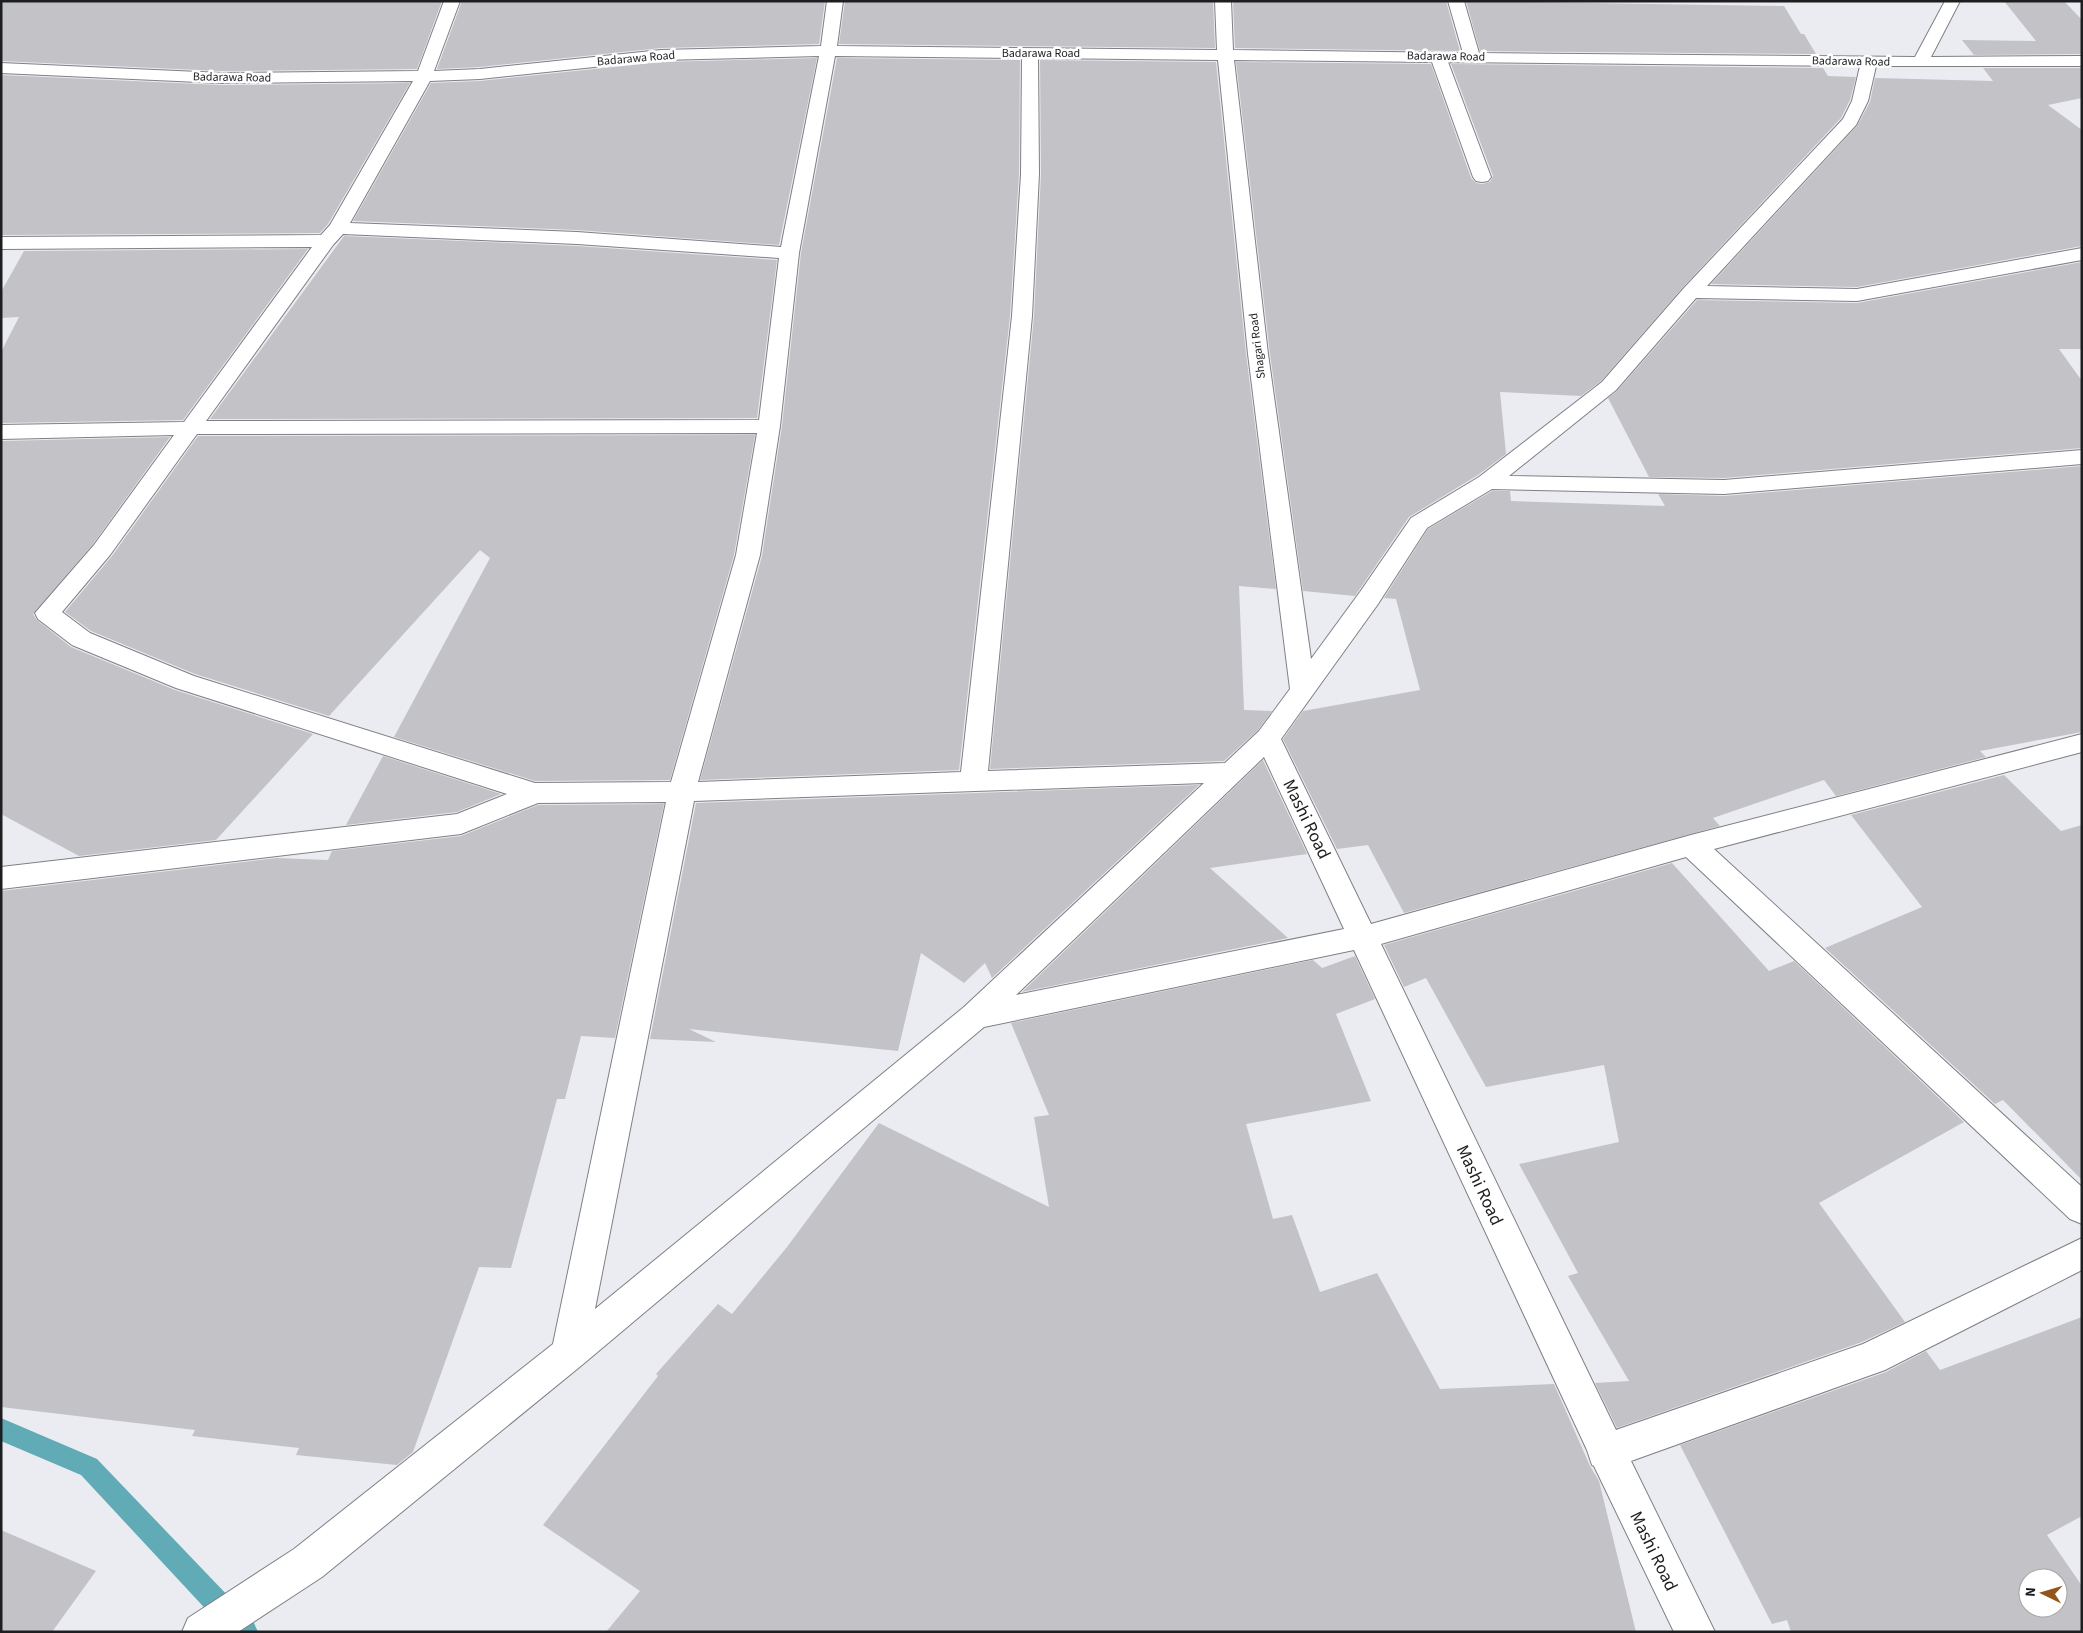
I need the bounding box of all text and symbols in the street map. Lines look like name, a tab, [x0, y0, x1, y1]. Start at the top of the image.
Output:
street label: Badarawa Road	[1002, 45, 1080, 62]
street label: Badarawa Road	[596, 47, 676, 70]
street label: Badarawa Road	[1407, 47, 1485, 66]
street label: Badarawa Road	[1812, 52, 1890, 71]
street label: Badarawa Road	[193, 68, 271, 87]
street label: Shagari Road	[1245, 312, 1270, 380]
street label: Mashi Road	[1276, 775, 1337, 863]
street label: Mashi Road	[1450, 1141, 1509, 1230]
street label: Mashi Road	[1623, 1507, 1684, 1595]
north arrow	[2018, 1568, 2068, 1618]
text: N	[2021, 1586, 2041, 1597]

